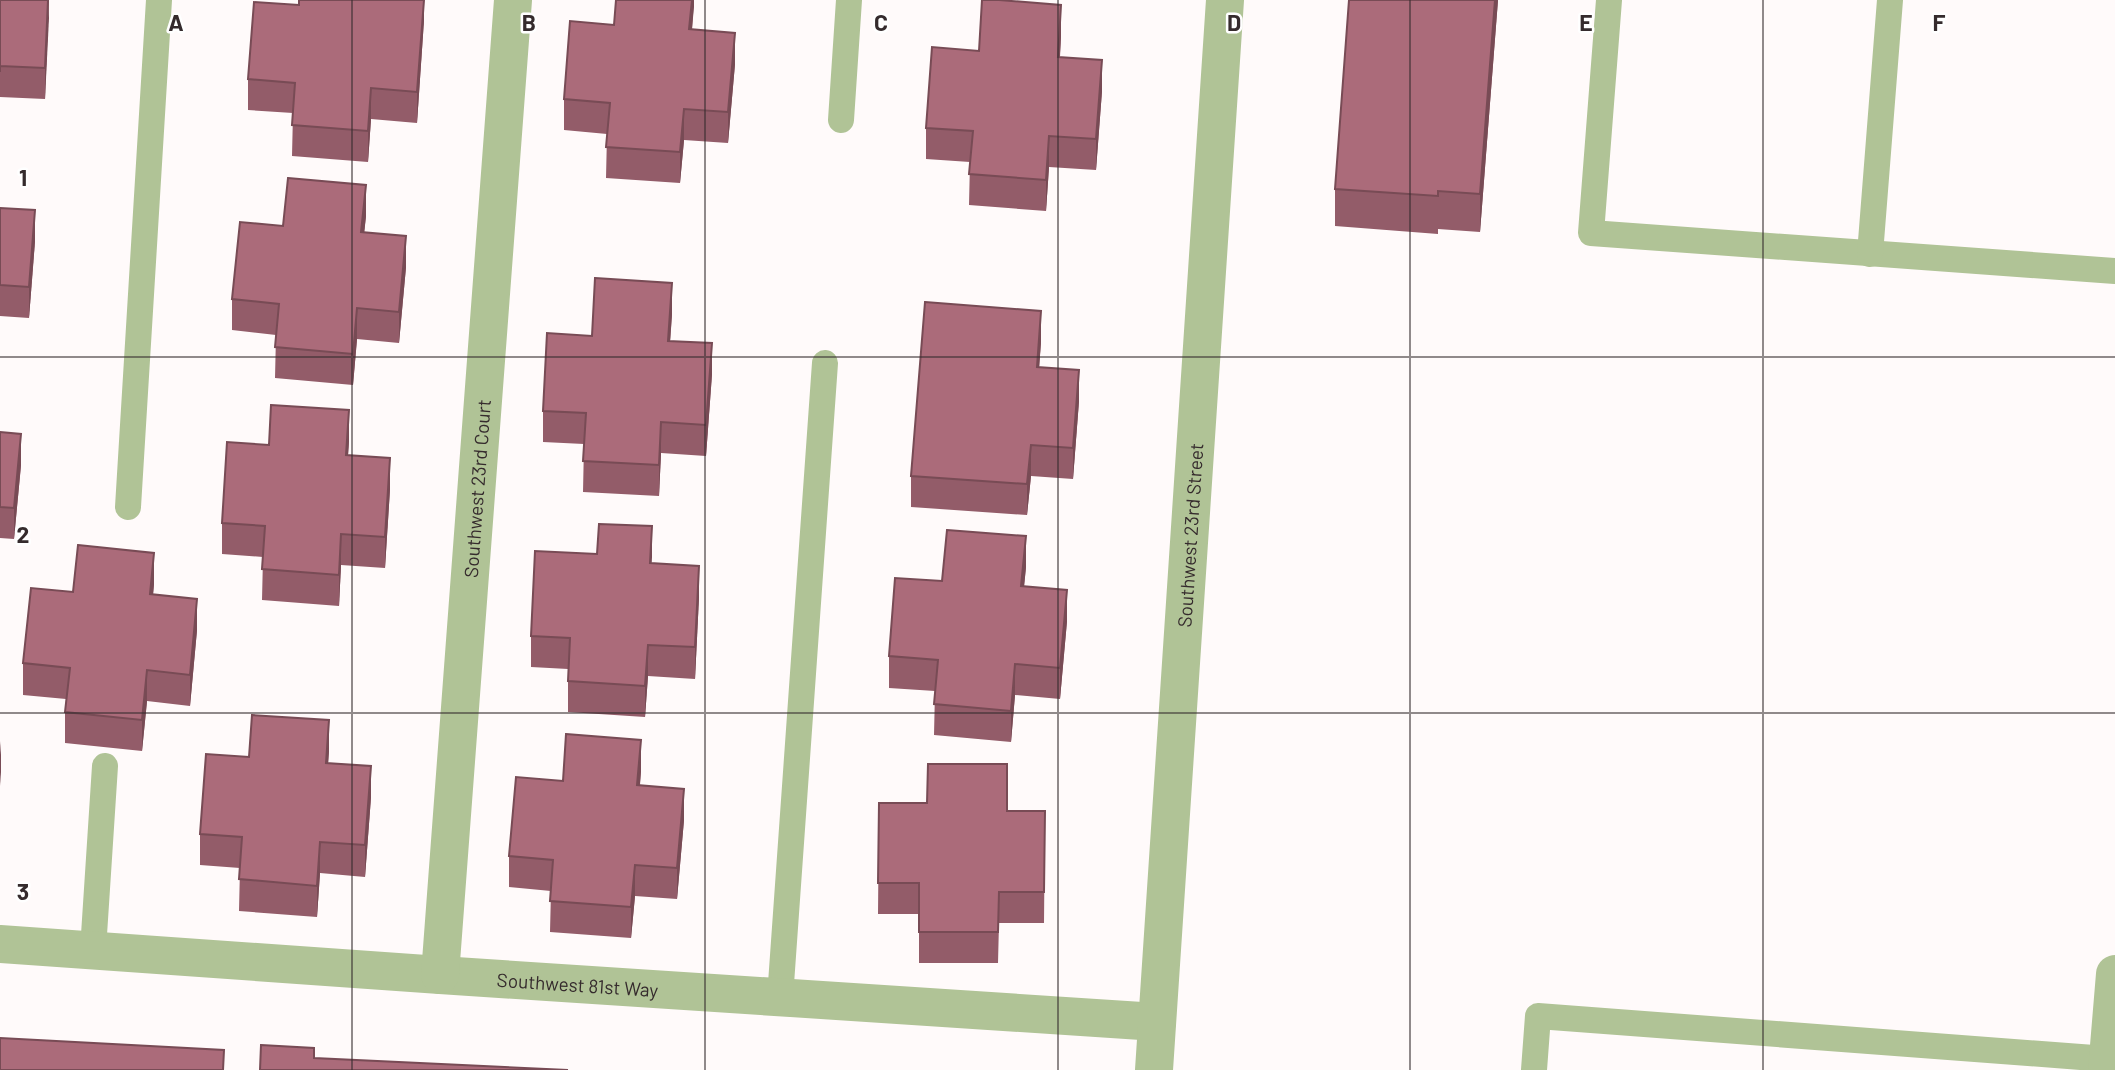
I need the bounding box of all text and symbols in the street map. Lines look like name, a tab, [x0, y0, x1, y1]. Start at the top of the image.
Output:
text: A	[168, 8, 184, 36]
text: B	[522, 8, 536, 36]
text: C	[874, 8, 888, 36]
text: D	[1227, 8, 1241, 36]
text: E	[1579, 8, 1593, 36]
text: F	[1933, 8, 1946, 36]
text: 1	[19, 163, 27, 191]
street label: Southwest 23rd Court	[458, 398, 495, 578]
street label: Southwest 23rd Street	[1172, 442, 1207, 628]
text: 2	[17, 520, 29, 548]
text: 3	[17, 877, 29, 905]
street label: Southwest 81st Way	[496, 967, 659, 1001]

